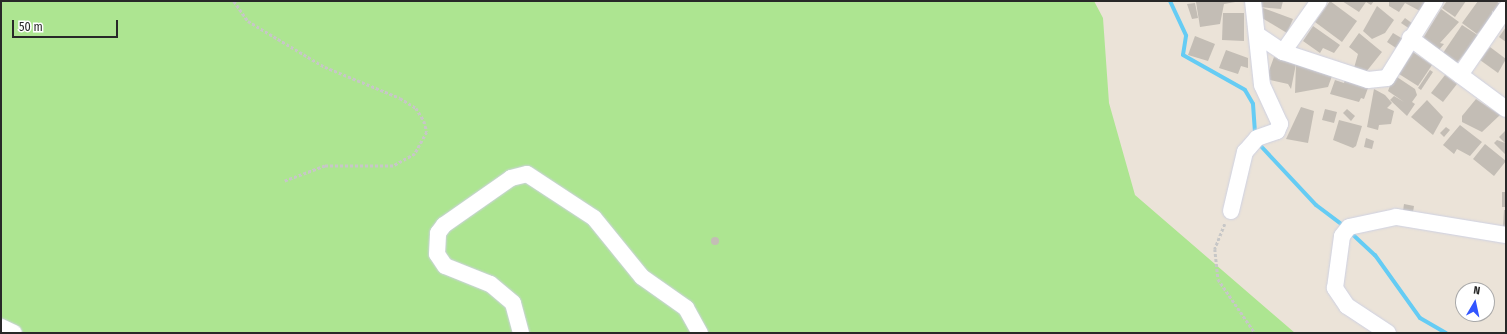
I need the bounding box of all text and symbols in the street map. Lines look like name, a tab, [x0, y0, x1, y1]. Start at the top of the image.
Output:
scale bar	[14, 12, 120, 38]
text: 50 m	[19, 20, 43, 34]
north arrow	[1455, 282, 1495, 322]
text: N	[1473, 284, 1481, 298]

